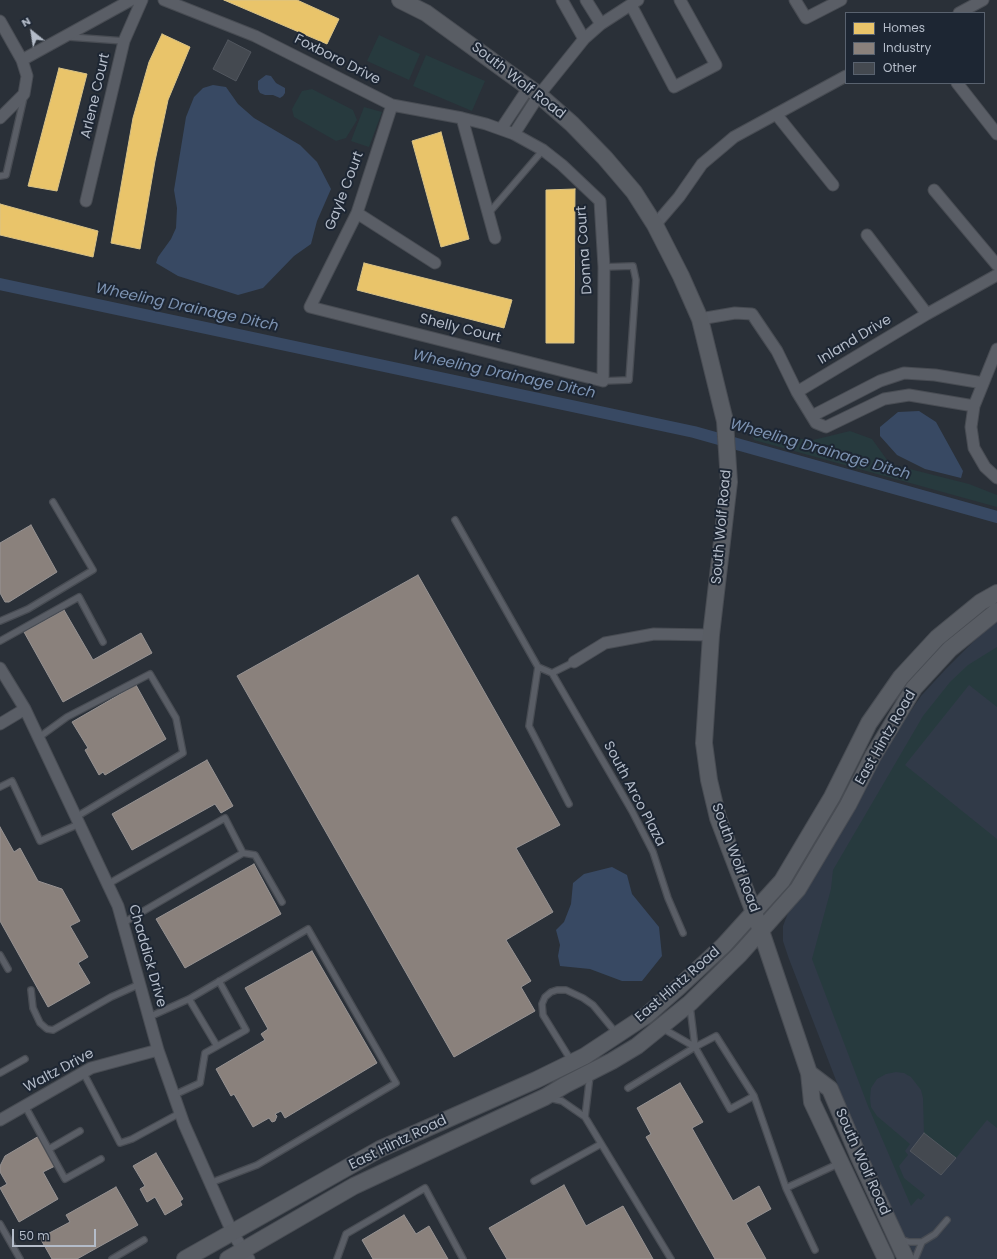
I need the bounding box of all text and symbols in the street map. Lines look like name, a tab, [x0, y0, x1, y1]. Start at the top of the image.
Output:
north arrow	[12, 12, 52, 52]
legend	[845, 12, 985, 84]
text: N	[18, 13, 34, 31]
text: Homes	[883, 19, 925, 36]
street label: Foxboro Drive	[291, 31, 383, 89]
street label: South Wolf Road	[468, 39, 568, 123]
text: Industry	[883, 39, 931, 56]
street label: Arlene Court	[78, 52, 114, 140]
text: Other	[883, 59, 916, 76]
street label: Gayle Court	[322, 149, 368, 233]
street label: Donna Court	[574, 205, 596, 295]
water label: Wheeling Drainage Ditch	[94, 280, 280, 336]
street label: Shelly Court	[418, 311, 502, 347]
street label: Inland Drive	[815, 312, 895, 368]
water label: Wheeling Drainage Ditch	[411, 347, 597, 403]
water label: Wheeling Drainage Ditch	[728, 416, 912, 484]
street label: South Wolf Road	[709, 469, 735, 585]
street label: East Hintz Road	[852, 688, 920, 788]
street label: South Arco Plaza	[599, 739, 669, 849]
street label: South Wolf Road	[707, 801, 763, 915]
street label: Chaddick Drive	[124, 903, 170, 1009]
street label: East Hintz Road	[632, 944, 724, 1026]
street label: Waltz Drive	[21, 1046, 97, 1096]
street label: South Wolf Road	[831, 1106, 893, 1218]
street label: East Hintz Road	[346, 1112, 450, 1174]
scale bar	[14, 1221, 98, 1247]
text: 50 m	[19, 1227, 50, 1244]

